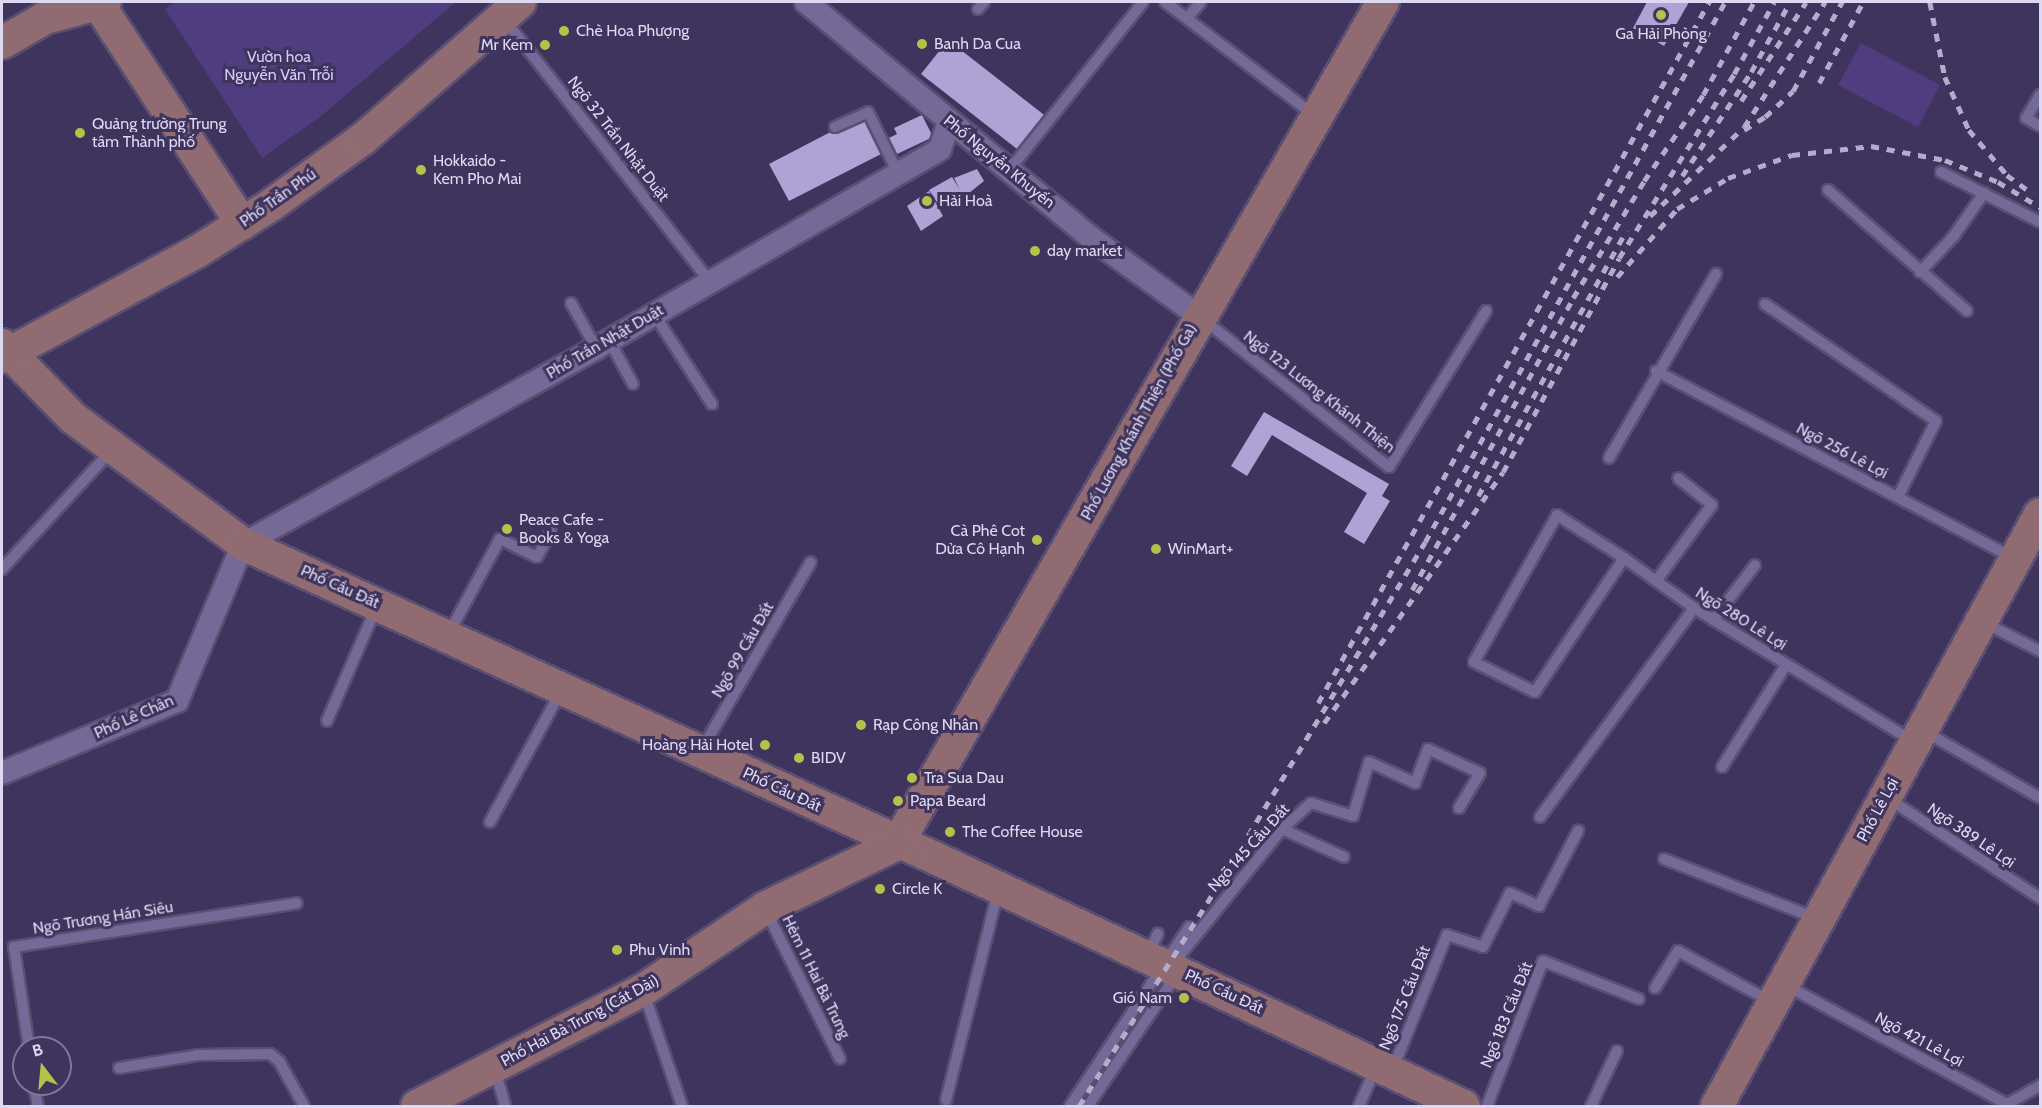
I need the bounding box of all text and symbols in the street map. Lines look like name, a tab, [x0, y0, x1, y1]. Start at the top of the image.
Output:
marker: Ga Hải Phòng	[1654, 8, 1668, 22]
place label: Chè Hoa Phượng	[576, 21, 689, 41]
marker: Chè Hoa Phượng	[557, 24, 571, 38]
place label: Ga Hải Phòng	[1615, 24, 1707, 44]
place label: Banh Da Cua	[934, 34, 1021, 54]
place label: Mr Kem	[481, 35, 533, 55]
marker: Banh Da Cua	[915, 37, 929, 51]
marker: Mr Kem	[538, 38, 552, 52]
park label: Vườn hoa Nguyễn Văn Trỗi	[224, 47, 334, 85]
street label: Ngõ 32 Trần Nhật Duật	[563, 73, 673, 205]
street label: Phố Nguyễn Khuyến	[940, 111, 1058, 213]
place label: Quảng trường Trung tâm Thành phố	[92, 114, 226, 152]
marker: Quảng trường Trung tâm Thành phố	[73, 126, 87, 140]
place label: Hokkaido - Kem Pho Mai	[433, 151, 521, 189]
marker: Hokkaido - Kem Pho Mai	[414, 163, 428, 177]
street label: Phố Trần Phú	[236, 165, 320, 231]
place label: Hải Hoà	[939, 191, 992, 211]
marker: Hải Hoà	[920, 194, 934, 208]
place label: day market	[1047, 241, 1122, 261]
marker: day market	[1028, 244, 1042, 258]
street label: Phố Trần Nhật Duật	[543, 301, 667, 383]
street label: Phố Lương Khánh Thiện (Phố Ga)	[1077, 320, 1201, 524]
street label: Ngõ 123 Lương Khánh Thiện	[1239, 327, 1399, 457]
street label: Ngõ 256 Lê Lợi	[1793, 419, 1891, 483]
place label: Peace Cafe - Books & Yoga	[519, 510, 609, 548]
place label: Cà Phê Cot Dửa Cô Hạnh	[935, 521, 1025, 559]
marker: Peace Cafe - Books & Yoga	[500, 522, 514, 536]
marker: Cà Phê Cot Dửa Cô Hạnh	[1030, 533, 1044, 547]
place label: WinMart+	[1168, 539, 1233, 559]
marker: WinMart+	[1149, 542, 1163, 556]
street label: Phố Cầu Đất	[298, 561, 382, 613]
street label: Ngõ 280 Lê Lợi	[1692, 583, 1790, 655]
street label: Ngõ 99 Cầu Đất	[708, 599, 778, 701]
street label: Phố Lê Chân	[91, 691, 177, 743]
place label: Rạp Công Nhân	[873, 715, 978, 735]
marker: Rạp Công Nhân	[854, 718, 868, 732]
place label: Hoàng Hải Hotel	[642, 735, 753, 755]
marker: Hoàng Hải Hotel	[758, 738, 772, 752]
place label: BIDV	[811, 748, 846, 768]
marker: BIDV	[792, 751, 806, 765]
street label: Phố Cầu Đất	[740, 763, 824, 817]
place label: Tra Sua Dau	[924, 768, 1004, 788]
marker: Tra Sua Dau	[905, 771, 919, 785]
street label: Phố Lê Lợi	[1853, 775, 1903, 845]
place label: Papa Beard	[910, 791, 986, 811]
marker: Papa Beard	[891, 794, 905, 808]
street label: Ngõ 389 Lê Lợi	[1923, 799, 2019, 873]
street label: Ngõ 145 Cầu Đất	[1204, 800, 1294, 896]
place label: The Coffee House	[962, 822, 1083, 842]
marker: The Coffee House	[943, 825, 957, 839]
place label: Circle K	[892, 879, 942, 899]
marker: Circle K	[873, 882, 887, 896]
street label: Ngõ Trương Hán Siêu	[31, 897, 175, 939]
street label: Hẻm 11 Hai Bà Trưng	[778, 912, 854, 1042]
place label: Phu Vinh	[629, 940, 690, 960]
marker: Phu Vinh	[610, 943, 624, 957]
street label: Ngõ 175 Cầu Đất	[1375, 943, 1435, 1053]
street label: Ngõ 183 Cầu Đất	[1477, 959, 1537, 1071]
street label: Phố Cầu Đất	[1182, 965, 1266, 1019]
street label: Phố Hai Bà Trưng (Cát Dài)	[498, 971, 662, 1071]
place label: Gió Nam	[1113, 988, 1172, 1008]
marker: Gió Nam	[1177, 991, 1191, 1005]
street label: Ngõ 421 Lê Lợi	[1871, 1009, 1967, 1071]
north arrow	[12, 1036, 72, 1096]
text: B	[30, 1040, 45, 1061]

